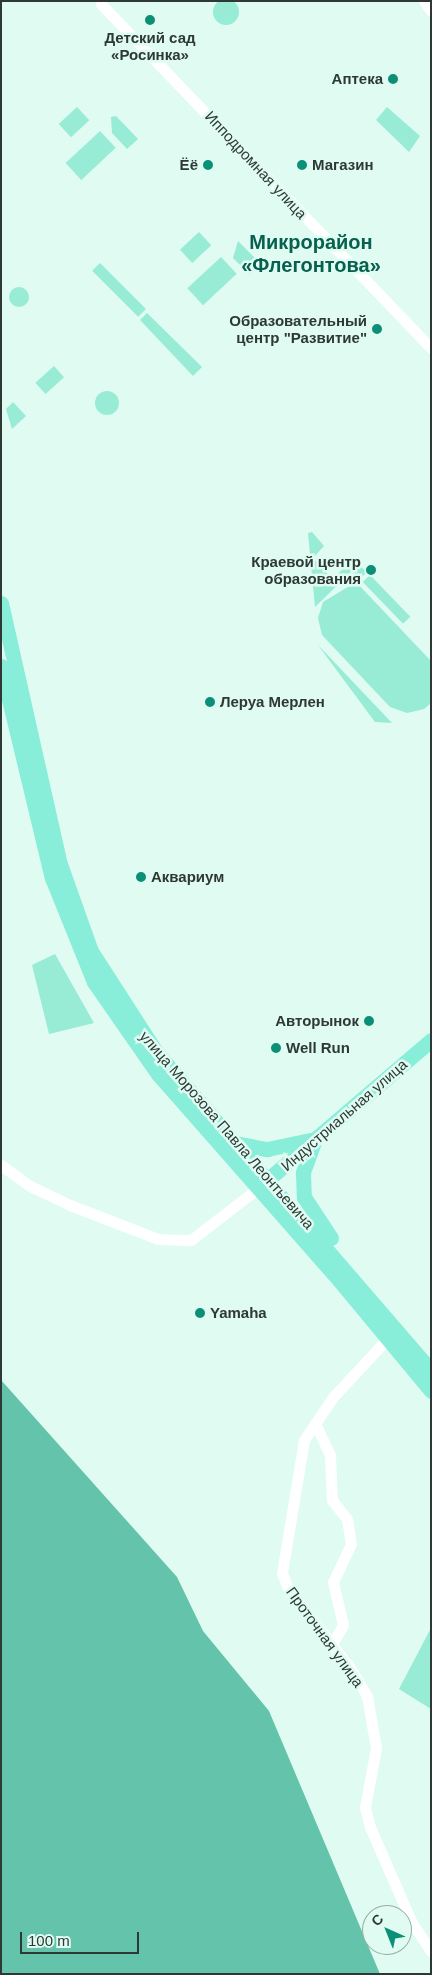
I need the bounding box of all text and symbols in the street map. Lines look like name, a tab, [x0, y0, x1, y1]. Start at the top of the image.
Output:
marker: Детский сад «Росинка»	[144, 14, 156, 26]
place label: Детский сад «Росинка»	[104, 28, 196, 63]
place label: Аптека	[332, 70, 383, 88]
marker: Аптека	[387, 73, 399, 85]
street label: Ипподромная улица	[201, 107, 311, 223]
place label: Ёё	[180, 156, 198, 174]
place label: Магазин	[312, 156, 374, 174]
marker: Ёё	[202, 159, 214, 171]
marker: Магазин	[296, 159, 308, 171]
district label: Микрорайон «Флегонтова»	[241, 230, 381, 277]
place label: Образовательный центр "Развитие"	[229, 311, 367, 346]
marker: Образовательный центр "Развитие"	[371, 323, 383, 335]
place label: Краевой центр образования	[251, 552, 361, 587]
marker: Краевой центр образования	[365, 564, 377, 576]
place label: Леруа Мерлен	[220, 693, 325, 711]
marker: Леруа Мерлен	[204, 696, 216, 708]
place label: Аквариум	[151, 868, 224, 886]
marker: Аквариум	[135, 871, 147, 883]
place label: Авторынок	[275, 1012, 359, 1030]
marker: Авторынок	[363, 1015, 375, 1027]
street label: улица Морозова Павла Леонтьевича	[136, 1027, 318, 1233]
place label: Well Run	[286, 1039, 350, 1057]
marker: Well Run	[270, 1042, 282, 1054]
street label: Индустриальная улица	[277, 1055, 411, 1175]
place label: Yamaha	[210, 1304, 267, 1322]
marker: Yamaha	[194, 1307, 206, 1319]
street label: Проточная улица	[283, 1583, 367, 1691]
north arrow	[362, 1905, 412, 1955]
text: С	[368, 1911, 386, 1929]
scale bar	[22, 1922, 141, 1954]
text: 100 m	[28, 1932, 70, 1949]

